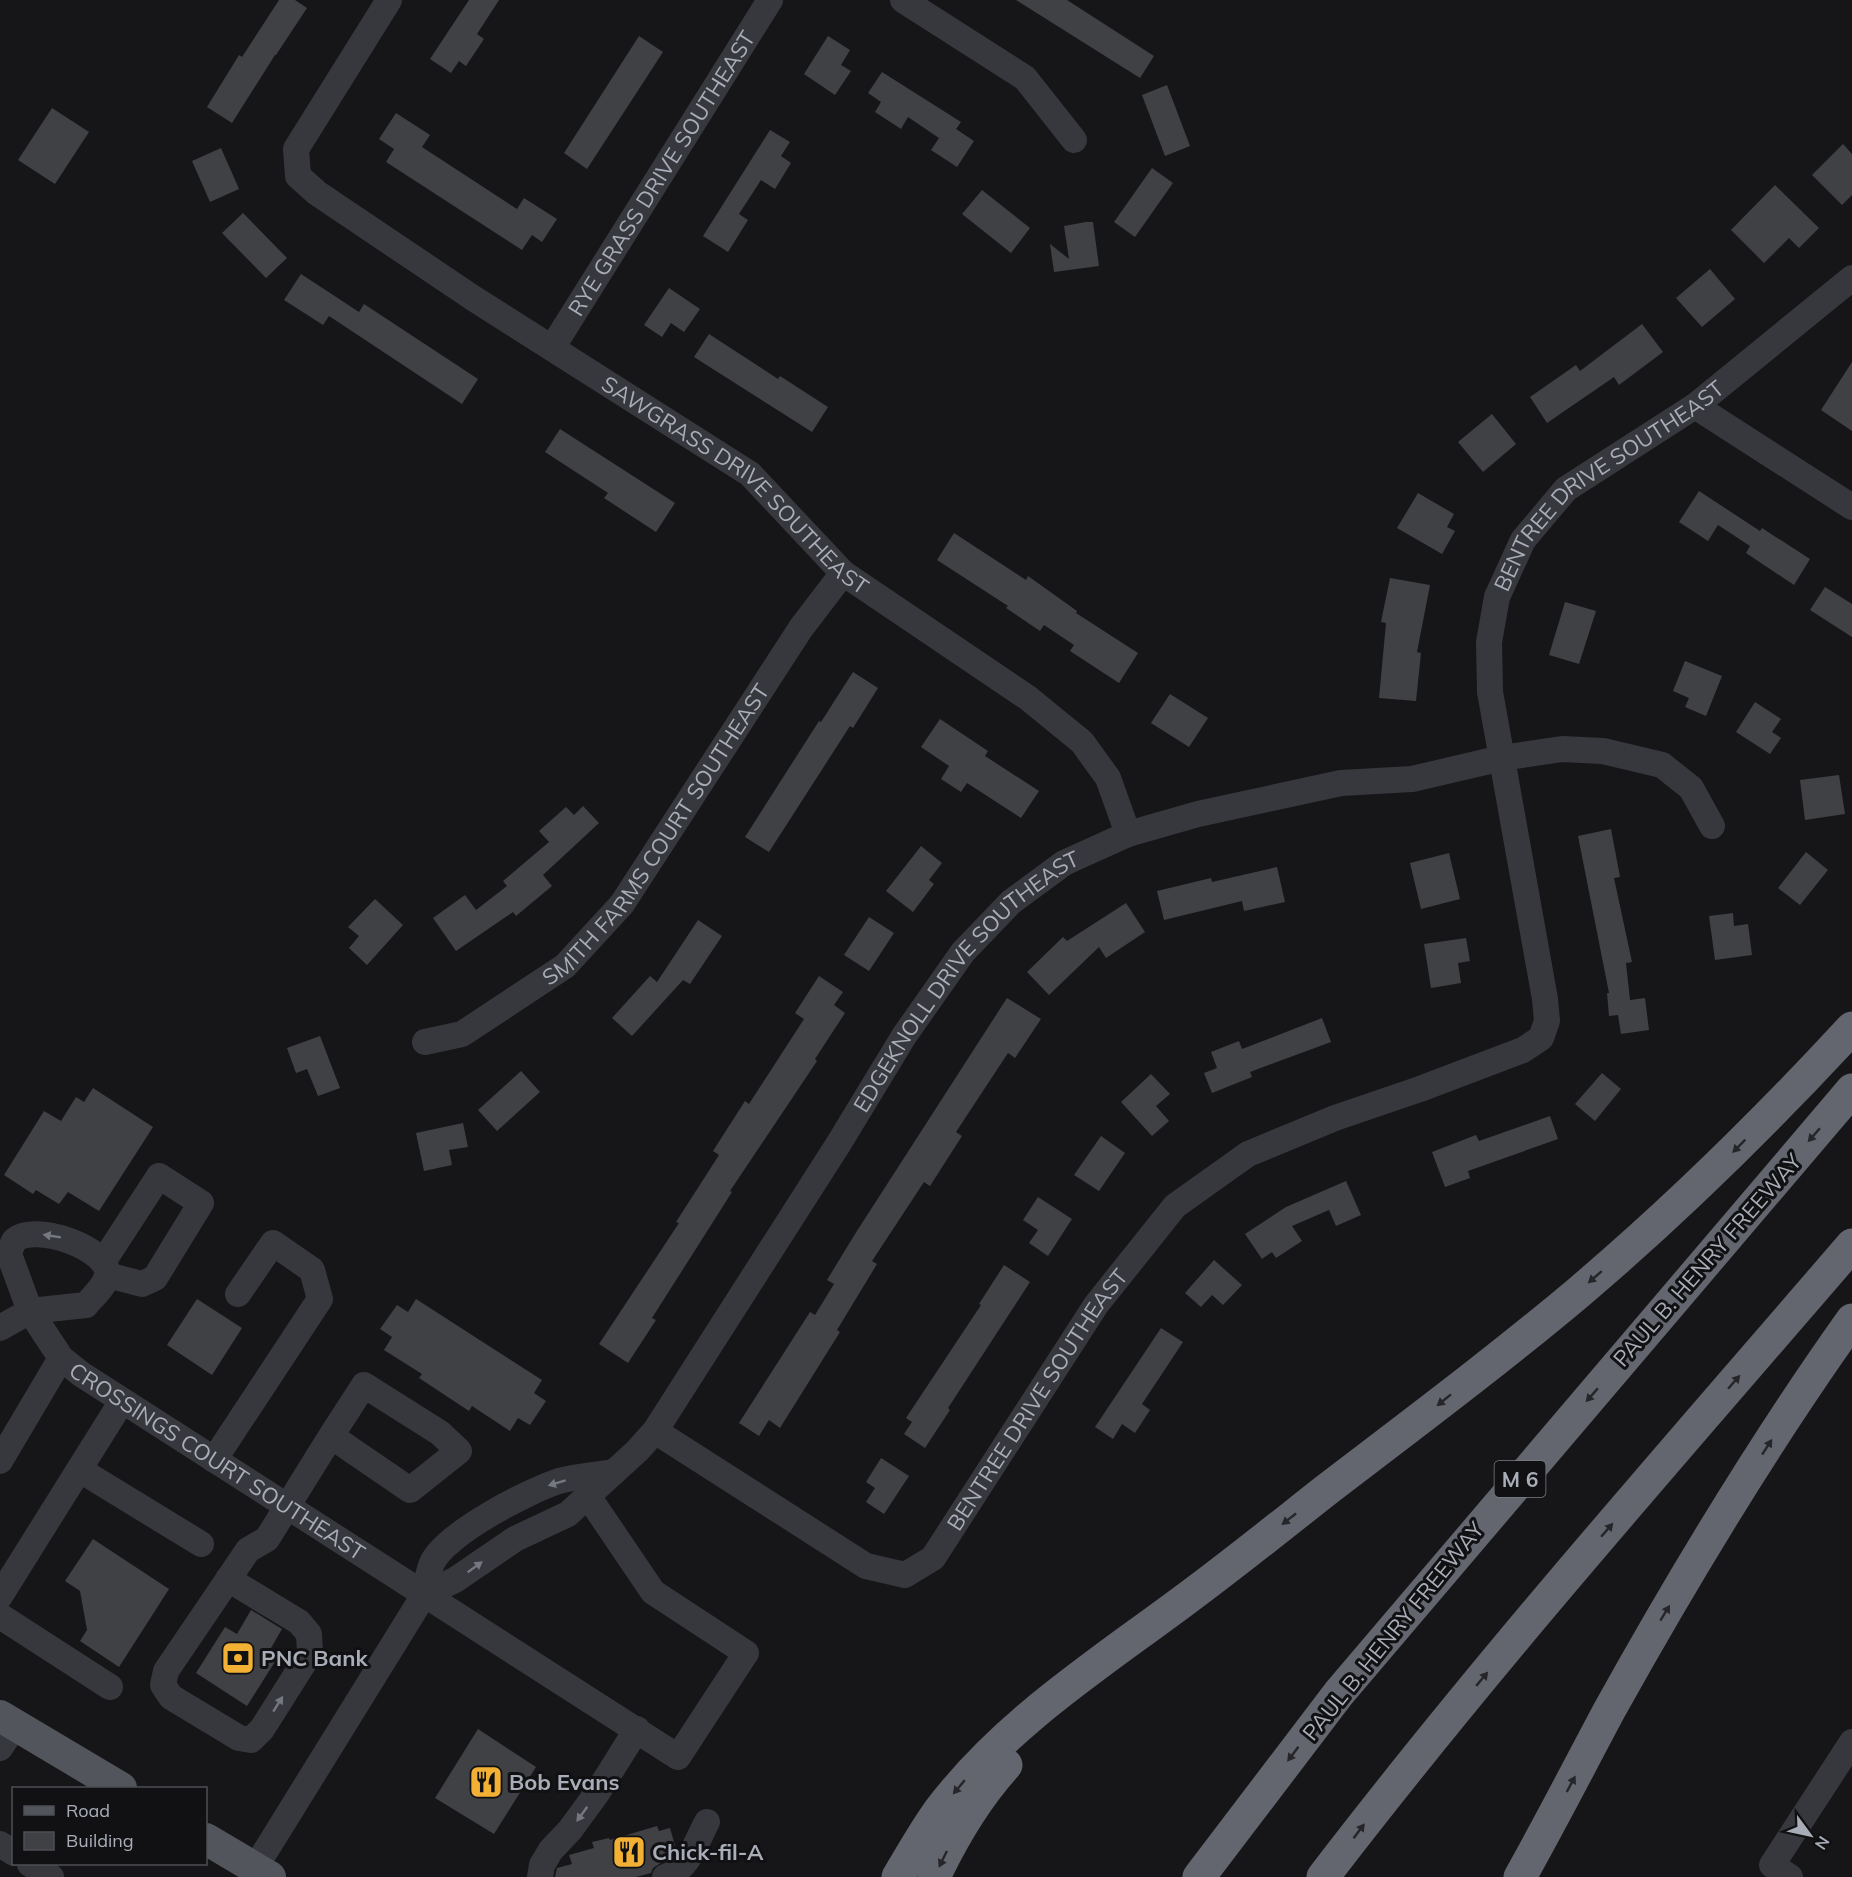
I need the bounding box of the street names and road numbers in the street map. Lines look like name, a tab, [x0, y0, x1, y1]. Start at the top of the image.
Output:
street label: RYE GRASS DRIVE SOUTHEAST	[562, 26, 761, 321]
street label: SAWGRASS DRIVE SOUTHEAST	[597, 370, 874, 600]
street label: BENTREE DRIVE SOUTHEAST	[1488, 374, 1730, 596]
street label: SMITH FARMS COURT SOUTHEAST	[537, 678, 775, 991]
street label: EDGEKNOLL DRIVE SOUTHEAST	[847, 844, 1083, 1117]
street label: PAUL B. HENRY FREEWAY	[1607, 1147, 1808, 1372]
street label: BENTREE DRIVE SOUTHEAST	[941, 1263, 1134, 1536]
street label: CROSSINGS COURT SOUTHEAST	[63, 1356, 370, 1567]
road number: M 6	[1494, 1461, 1546, 1497]
street label: PAUL B. HENRY FREEWAY	[1296, 1516, 1490, 1746]

